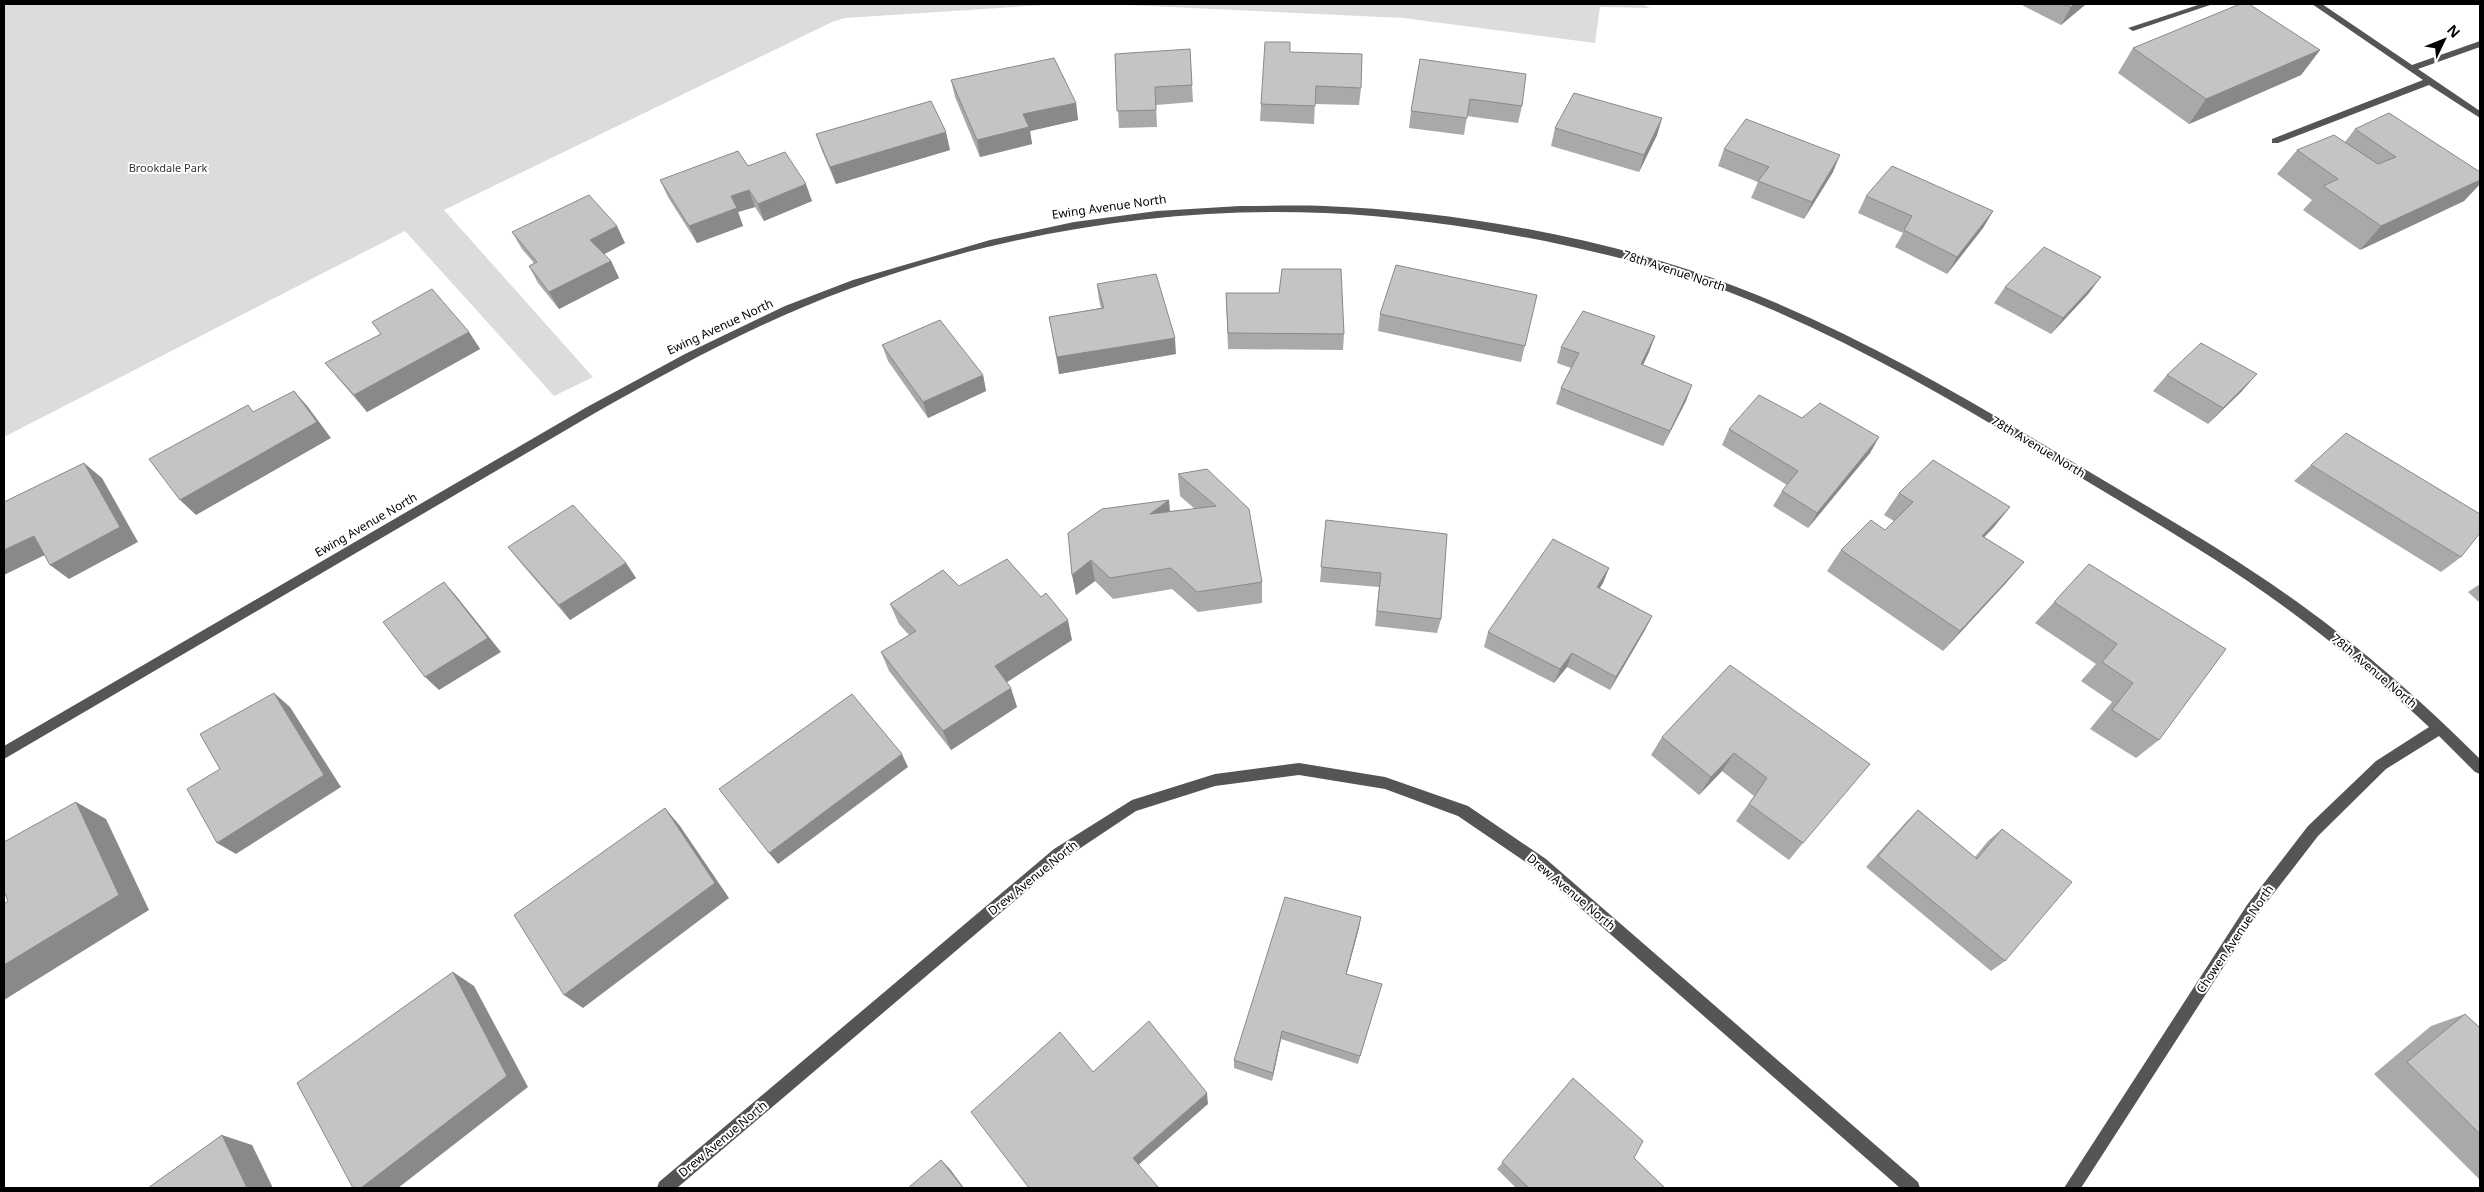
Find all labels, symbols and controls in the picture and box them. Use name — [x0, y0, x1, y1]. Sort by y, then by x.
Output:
north arrow — [2419, 15, 2469, 65]
text: N — [2443, 20, 2465, 41]
park label: Brookdale Park — [129, 160, 207, 175]
street label: Ewing Avenue North — [1051, 190, 1167, 223]
street label: 78th Avenue North — [1621, 246, 1728, 295]
street label: Ewing Avenue North — [664, 294, 776, 359]
street label: 78th Avenue North — [1988, 412, 2088, 481]
street label: Ewing Avenue North — [312, 488, 420, 561]
street label: 78th Avenue North — [2328, 630, 2421, 711]
street label: Drew Avenue North — [984, 836, 1081, 919]
street label: Drew Avenue North — [1523, 849, 1619, 934]
street label: Chowen Avenue North — [2192, 881, 2277, 996]
street label: Drew Avenue North — [675, 1096, 771, 1181]

